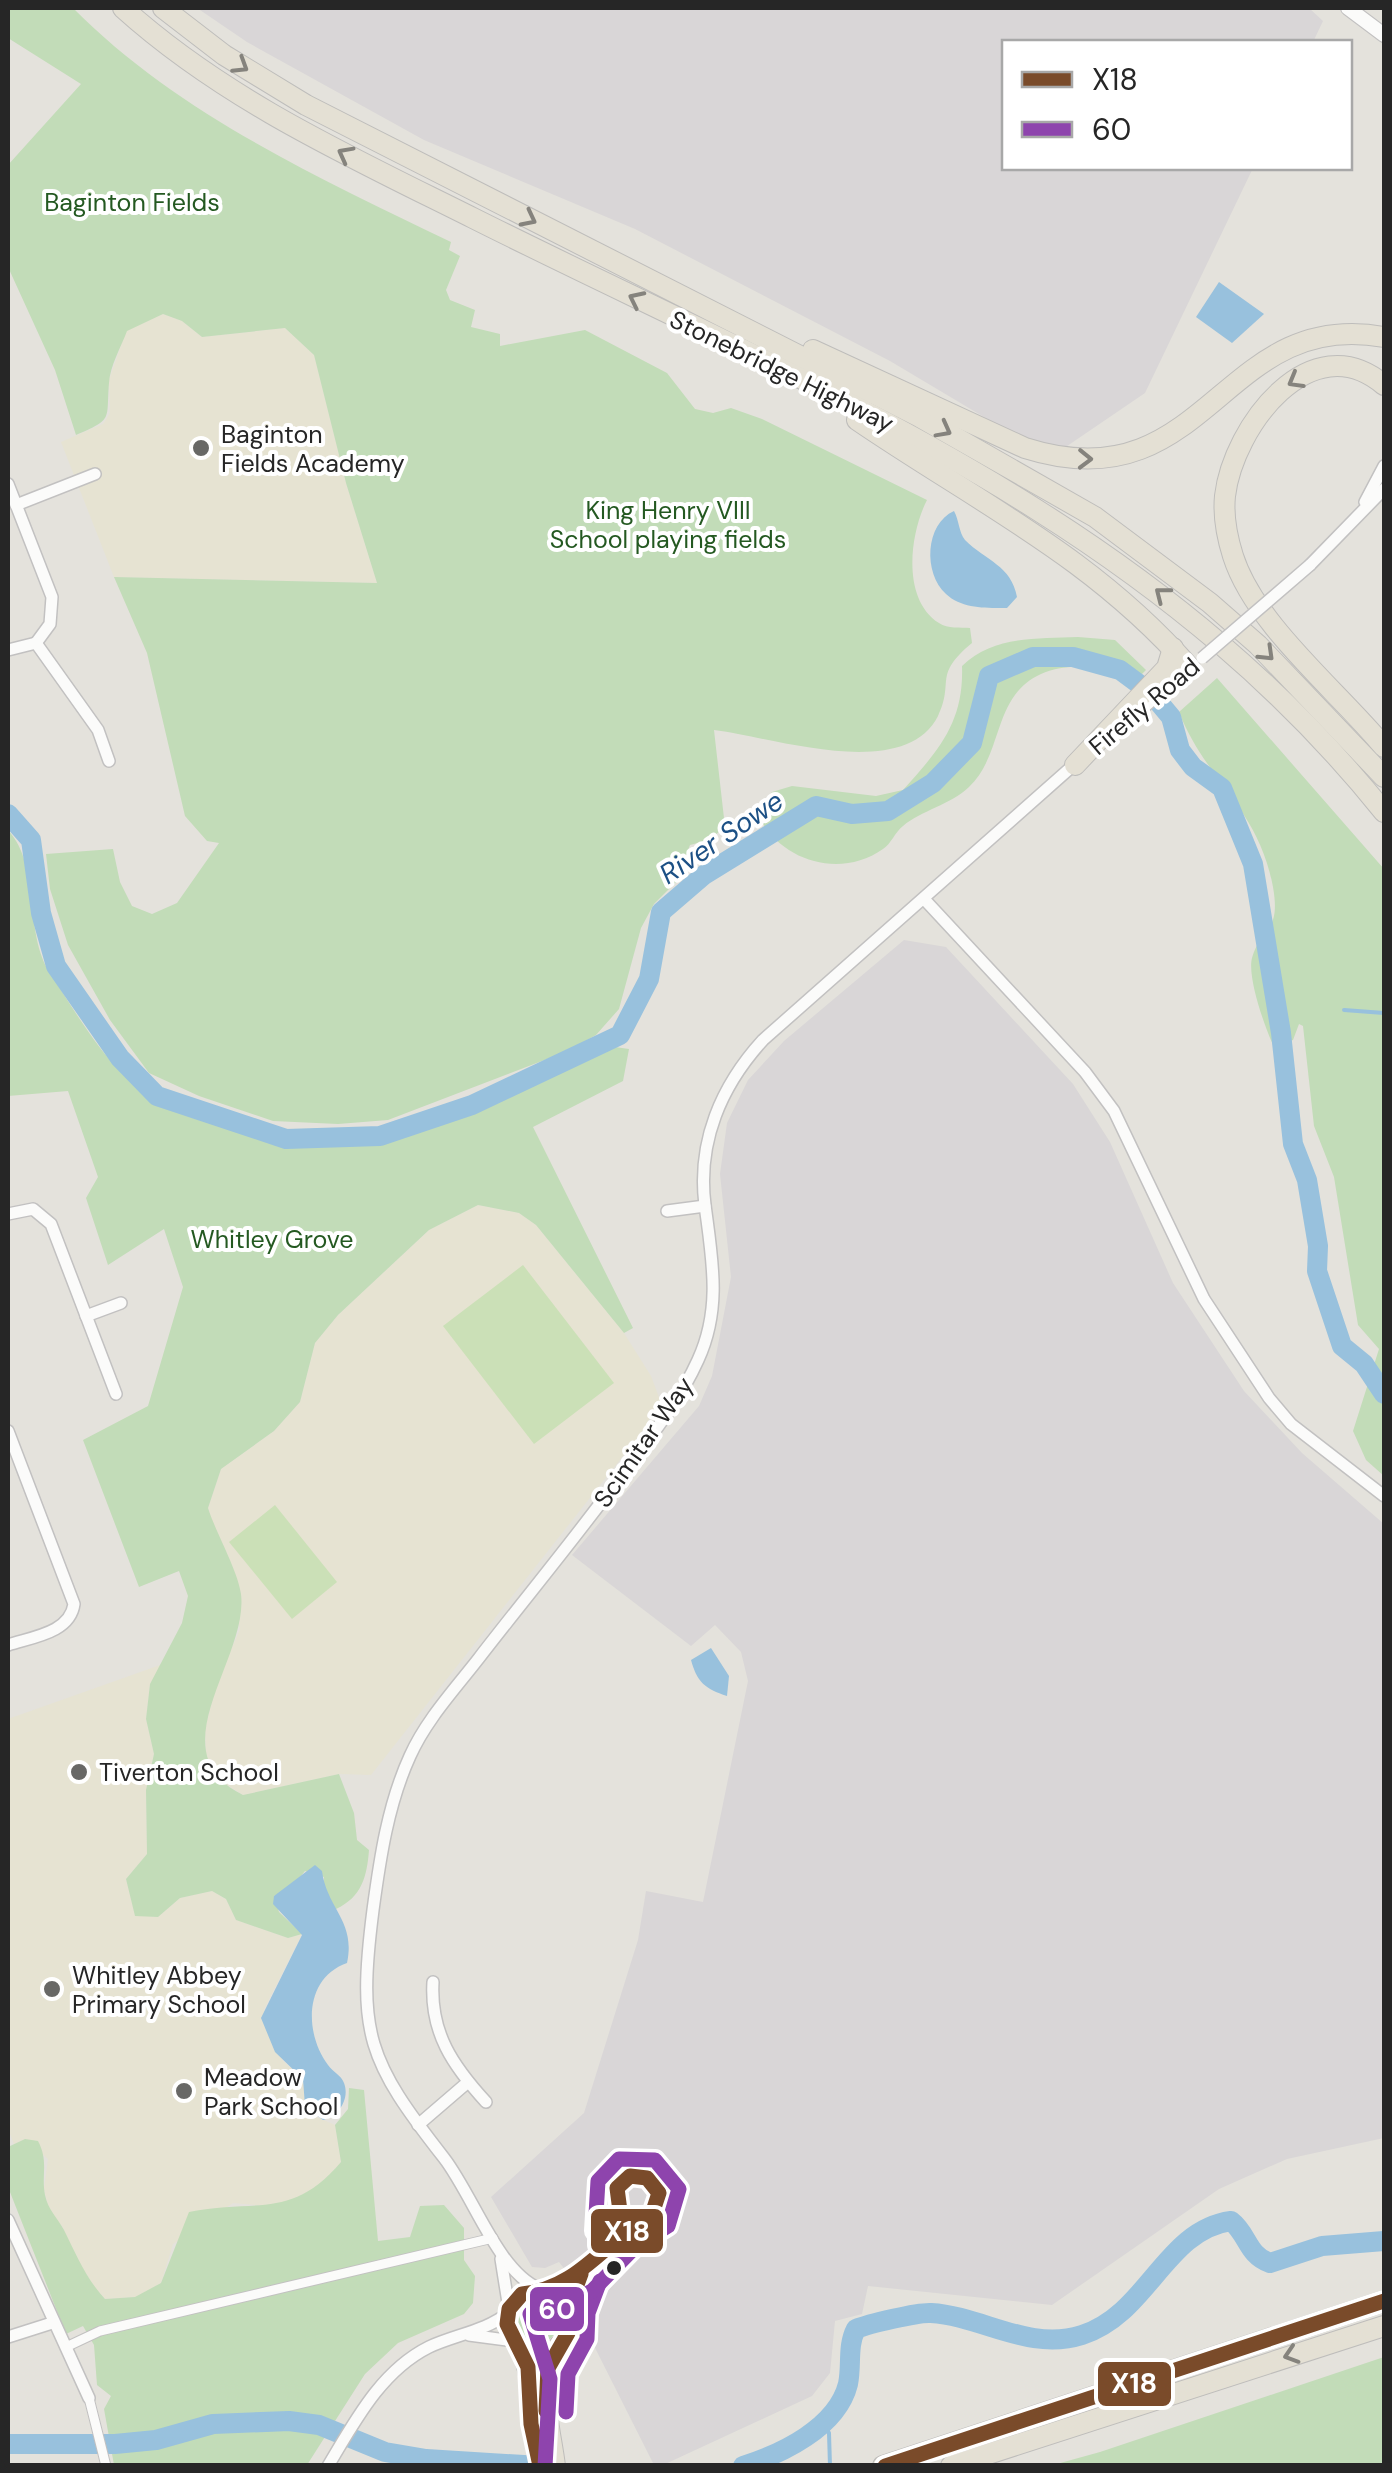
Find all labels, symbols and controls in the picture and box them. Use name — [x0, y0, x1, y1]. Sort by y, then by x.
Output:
legend — [1002, 40, 1352, 170]
one-way arrow — [230, 53, 248, 72]
text: X18 — [1092, 60, 1138, 99]
text: 60 — [1092, 110, 1131, 149]
one-way arrow — [338, 146, 356, 166]
park label: Baginton Fields — [44, 186, 220, 219]
one-way arrow — [519, 206, 537, 226]
one-way arrow — [628, 291, 646, 311]
street label: Stonebridge Highway — [664, 303, 899, 440]
one-way arrow — [1288, 369, 1306, 388]
one-way arrow — [933, 417, 951, 437]
place label: Baginton Fields Academy — [221, 418, 405, 480]
marker: Baginton Fields Academy — [190, 437, 212, 459]
one-way arrow — [1078, 449, 1094, 470]
park label: King Henry VIII School playing fields — [550, 494, 786, 556]
one-way arrow — [1156, 588, 1174, 606]
one-way arrow — [1255, 642, 1274, 660]
street label: Firefly Road — [1082, 650, 1207, 762]
water label: River Sowe — [652, 782, 790, 892]
park label: Whitley Grove — [191, 1223, 353, 1256]
street label: Scimitar Way — [586, 1370, 701, 1514]
place label: Tiverton School — [99, 1756, 279, 1789]
marker: Tiverton School — [68, 1761, 90, 1783]
place label: Whitley Abbey Primary School — [72, 1959, 246, 2021]
marker: Whitley Abbey Primary School — [41, 1978, 63, 2000]
place label: Meadow Park School — [204, 2061, 338, 2123]
marker: Meadow Park School — [173, 2080, 195, 2102]
line badge: X18 — [589, 2207, 665, 2255]
text: X18 — [604, 2213, 650, 2250]
unlabelled marker — [604, 2258, 624, 2278]
line badge: 60 — [528, 2285, 586, 2333]
text: 60 — [538, 2291, 576, 2328]
one-way arrow — [1284, 2343, 1301, 2363]
line badge: X18 — [1096, 2360, 1173, 2408]
text: X18 — [1111, 2365, 1157, 2402]

